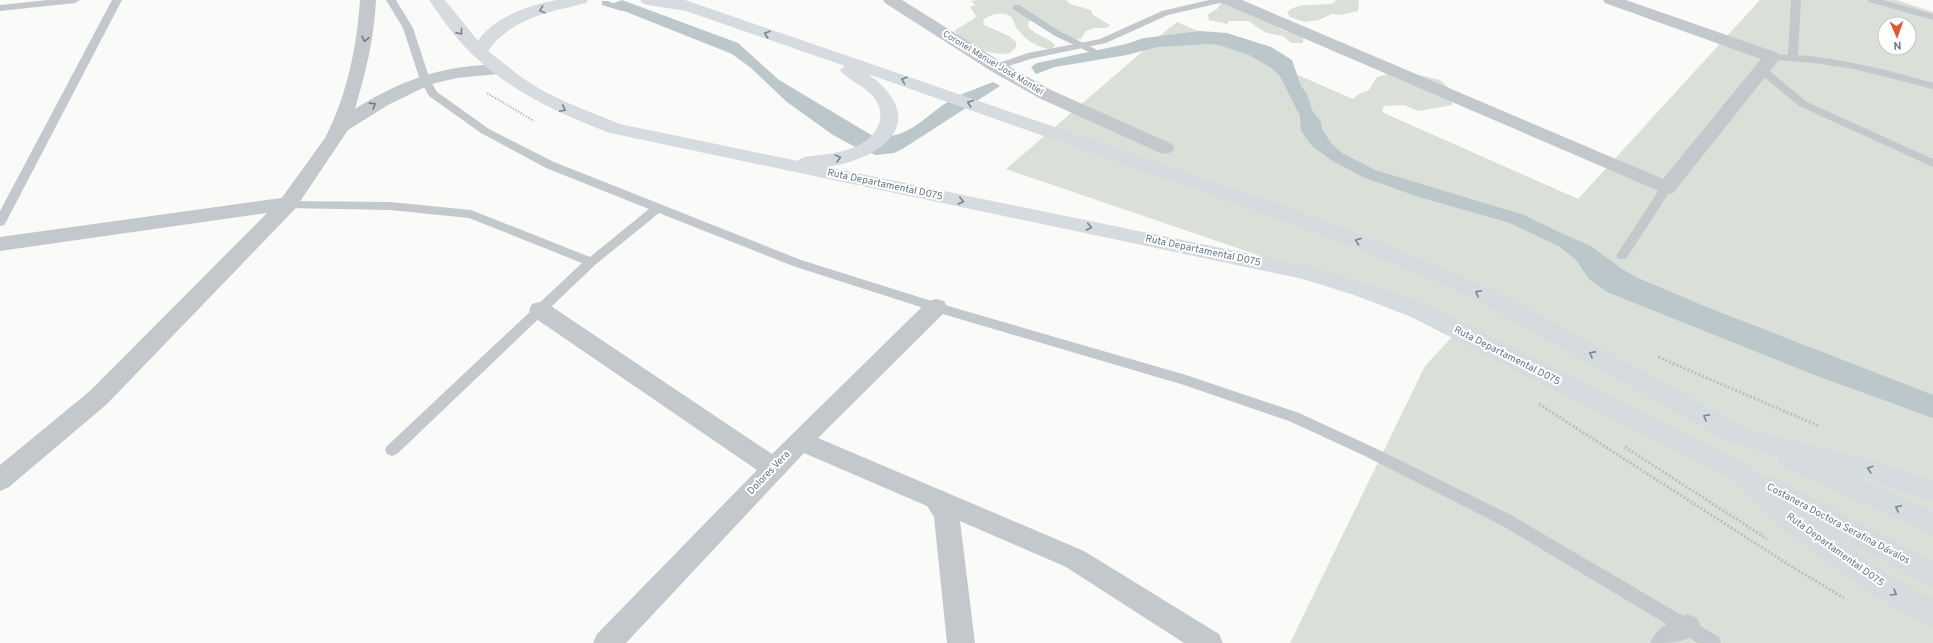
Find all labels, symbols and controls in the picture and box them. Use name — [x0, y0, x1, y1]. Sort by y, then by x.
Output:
one-way arrow — [538, 5, 545, 14]
north arrow — [1877, 16, 1917, 56]
one-way arrow — [455, 27, 462, 34]
street label: Coronel Manuel José Montiel — [941, 29, 1045, 97]
one-way arrow — [764, 30, 771, 39]
one-way arrow — [361, 36, 369, 42]
text: N — [1893, 38, 1902, 52]
one-way arrow — [900, 76, 907, 85]
one-way arrow — [966, 99, 973, 108]
one-way arrow — [369, 103, 376, 110]
one-way arrow — [558, 104, 566, 112]
one-way arrow — [834, 154, 841, 163]
street label: Ruta Departamental D075 — [826, 166, 944, 204]
one-way arrow — [958, 197, 965, 205]
one-way arrow — [1086, 223, 1092, 231]
street label: Ruta Departamental D075 — [1144, 232, 1262, 270]
one-way arrow — [1355, 238, 1362, 246]
one-way arrow — [1474, 290, 1482, 298]
street label: Ruta Departamental D075 — [1452, 323, 1562, 389]
one-way arrow — [1589, 351, 1596, 359]
one-way arrow — [1703, 415, 1710, 422]
street label: Dolores Vera — [745, 448, 793, 498]
one-way arrow — [1866, 465, 1873, 474]
street label: Costanera Doctora Serafina Dávalos — [1764, 481, 1912, 568]
one-way arrow — [1894, 505, 1902, 513]
street label: Ruta Departamental D075 — [1784, 510, 1886, 590]
one-way arrow — [1890, 588, 1897, 595]

